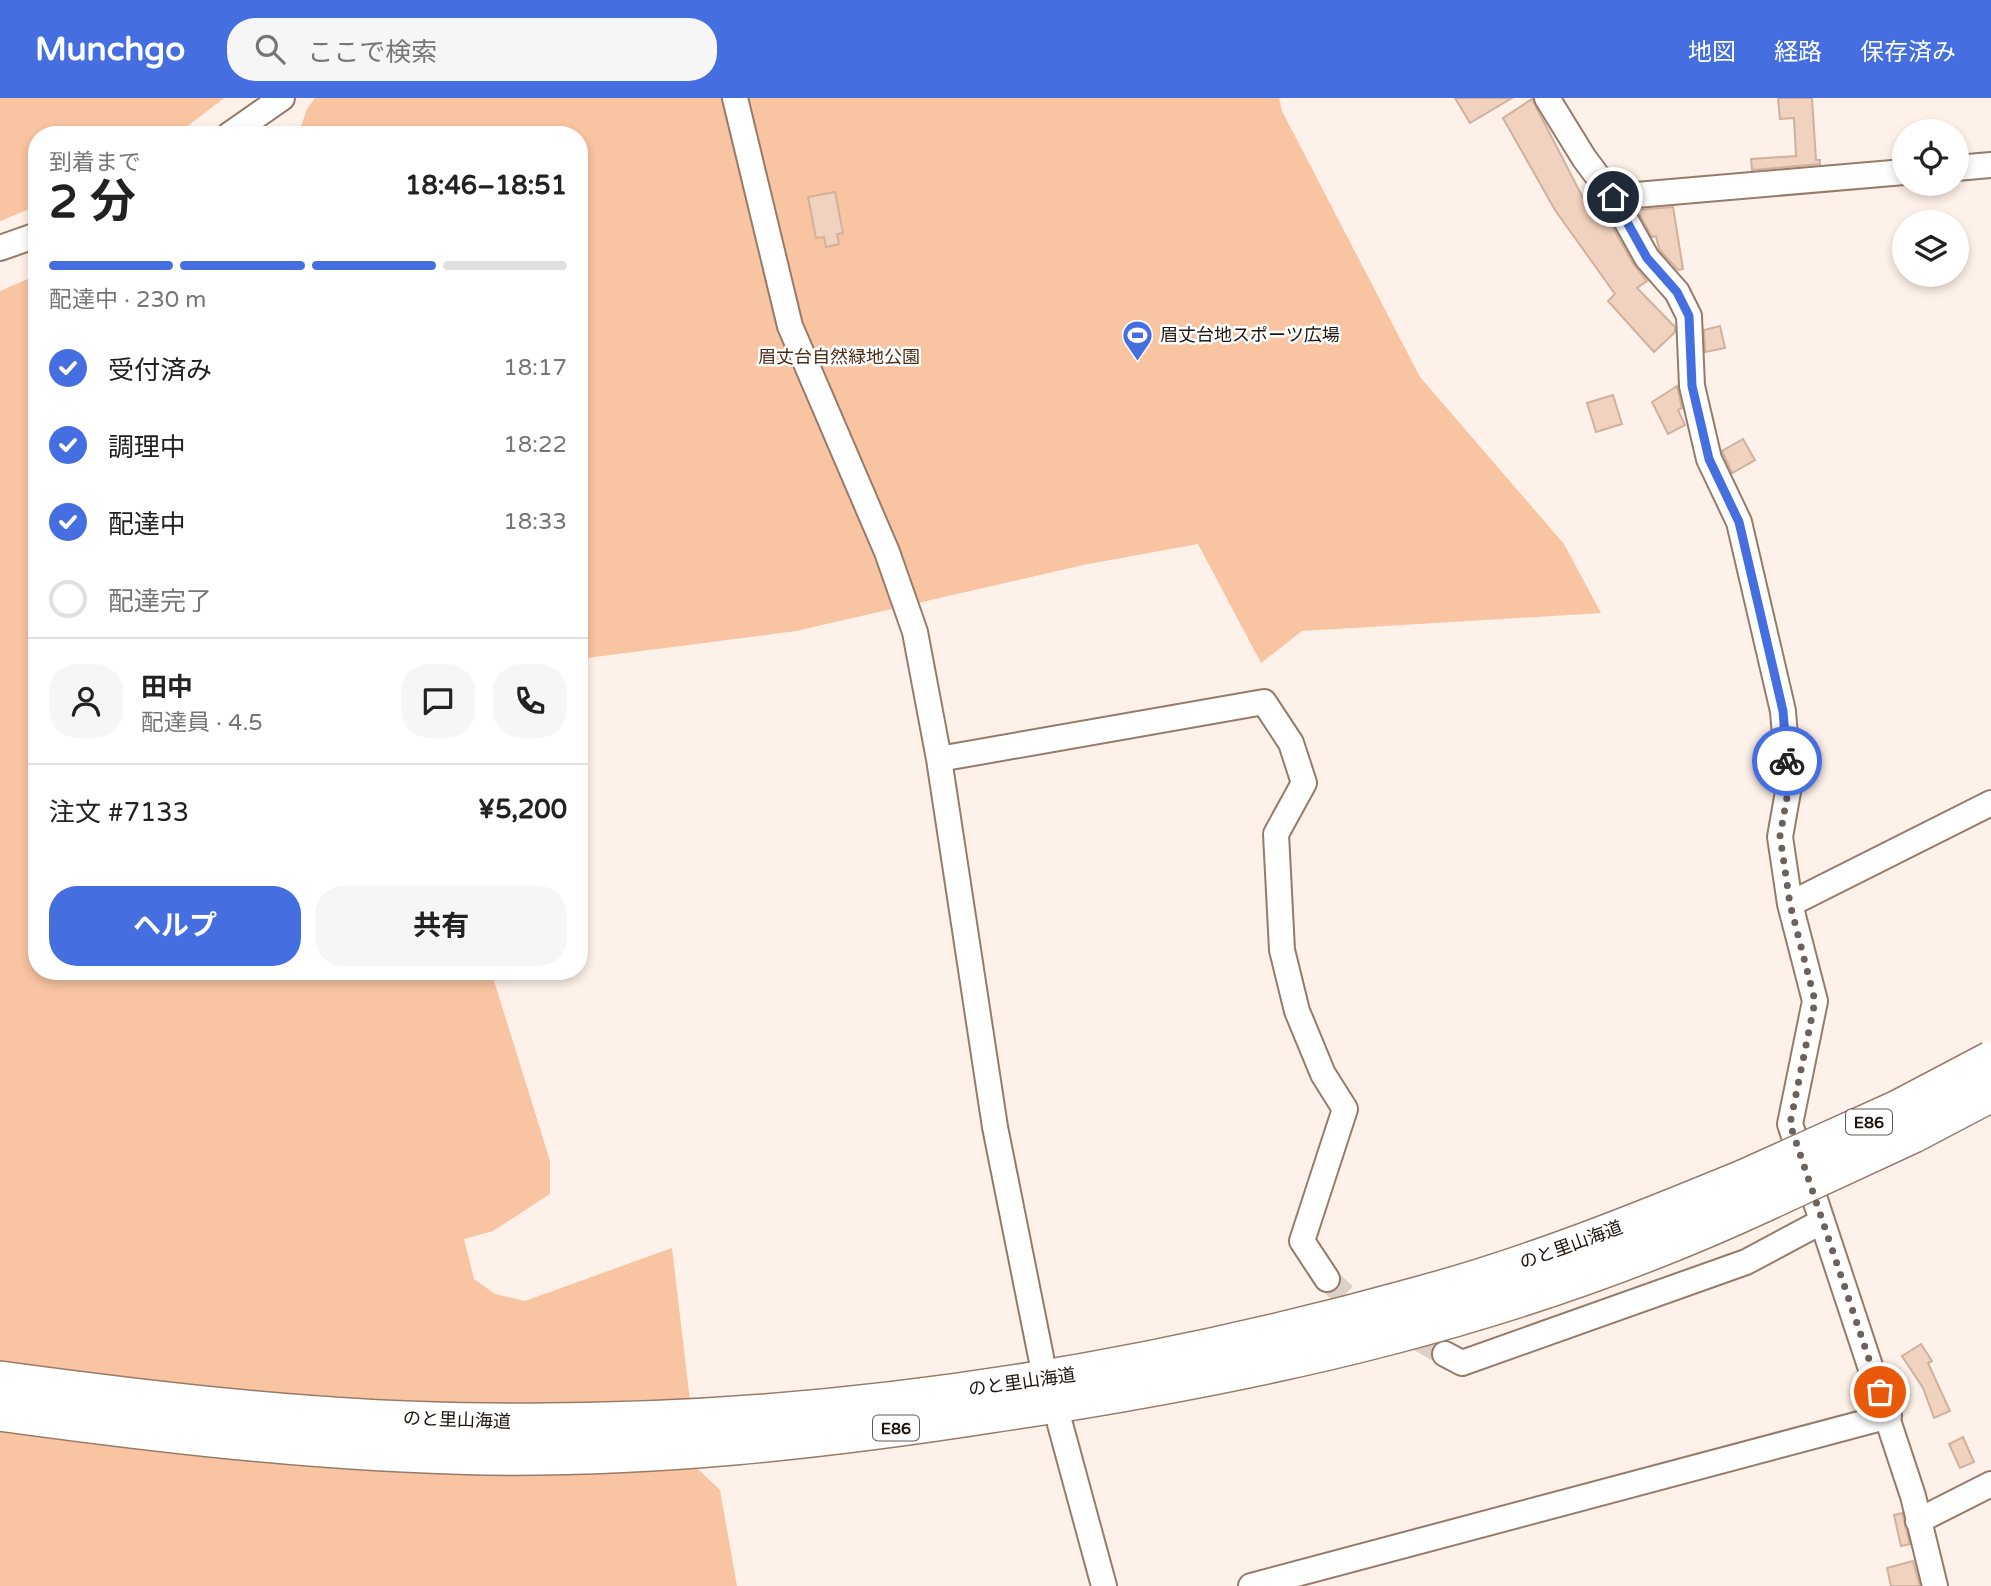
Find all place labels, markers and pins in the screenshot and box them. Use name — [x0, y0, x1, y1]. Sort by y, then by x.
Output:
pin — [1583, 167, 1643, 227]
sports icon: 眉丈台地スポーツ広場 — [1120, 318, 1154, 362]
place label: 眉丈台地スポーツ広場 — [1160, 324, 1340, 346]
pin — [1850, 1362, 1910, 1422]

